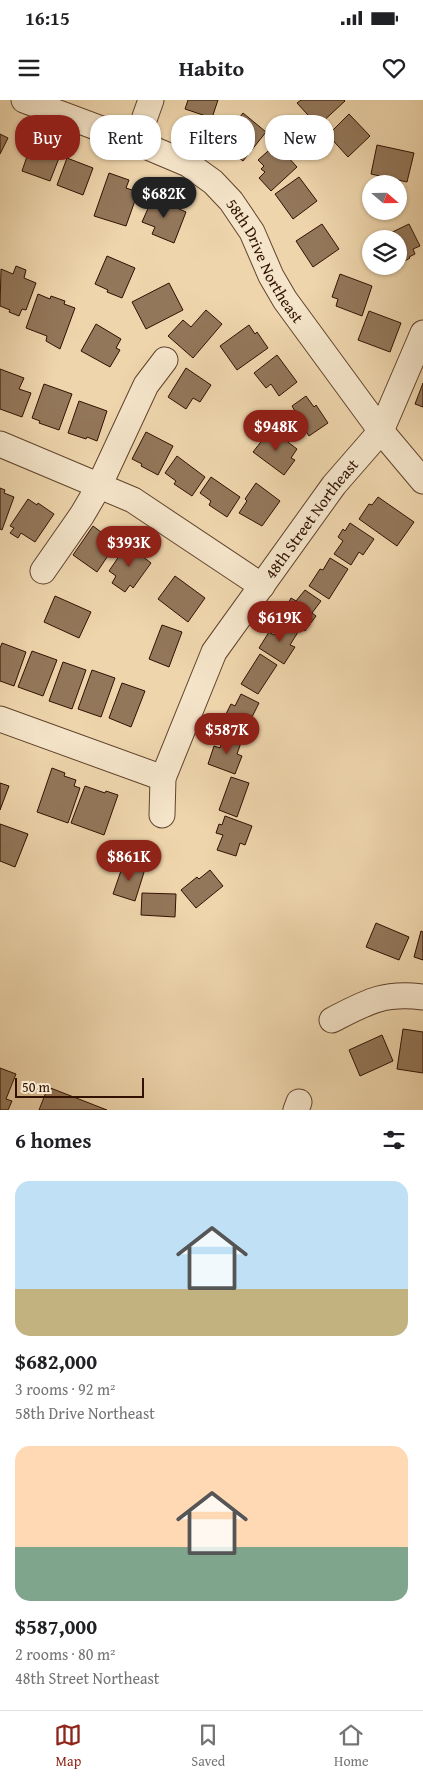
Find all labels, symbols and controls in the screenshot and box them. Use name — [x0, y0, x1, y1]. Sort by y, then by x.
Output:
text: 16:15 — [25, 4, 70, 32]
text: Habito — [179, 52, 244, 84]
icon: menu — [15, 54, 43, 82]
icon: heart — [380, 54, 408, 82]
chip: Buy — [15, 115, 80, 160]
chip: Rent — [90, 115, 161, 160]
chip: Filters — [171, 115, 255, 160]
chip: New — [265, 115, 334, 160]
north arrow — [362, 175, 408, 220]
map controls — [362, 175, 407, 275]
pin: $682K — [129, 176, 199, 219]
text: $682K — [142, 181, 186, 205]
street label: 58th Drive Northeast — [220, 193, 310, 328]
button: layers — [362, 230, 407, 275]
pin: $948K — [241, 410, 311, 452]
text: $948K — [254, 414, 298, 438]
street label: 48th Street Northeast — [258, 453, 364, 584]
pin: $393K — [94, 526, 164, 568]
text: $393K — [107, 530, 151, 554]
pin: $619K — [245, 600, 315, 643]
text: $619K — [258, 605, 302, 629]
pin: $587K — [192, 712, 262, 755]
text: $587K — [205, 717, 249, 741]
pin: $861K — [94, 840, 164, 882]
text: $861K — [107, 844, 151, 868]
scale bar — [15, 1075, 144, 1098]
text: 50 m — [22, 1077, 50, 1097]
text: 6 homes — [15, 1125, 91, 1156]
icon: filters — [380, 1126, 408, 1154]
icon: home — [167, 1213, 257, 1303]
text: $682,000 — [15, 1346, 97, 1377]
text: 3 rooms · 92 m² — [15, 1377, 115, 1401]
text: 58th Drive Northeast — [15, 1401, 155, 1425]
icon: home — [167, 1478, 257, 1568]
text: $587,000 — [15, 1611, 97, 1642]
text: 2 rooms · 80 m² — [15, 1642, 115, 1666]
text: 48th Street Northeast — [15, 1666, 159, 1690]
tab: Map — [54, 1721, 82, 1771]
tab: Saved — [191, 1721, 225, 1771]
tab: Home — [334, 1721, 369, 1771]

